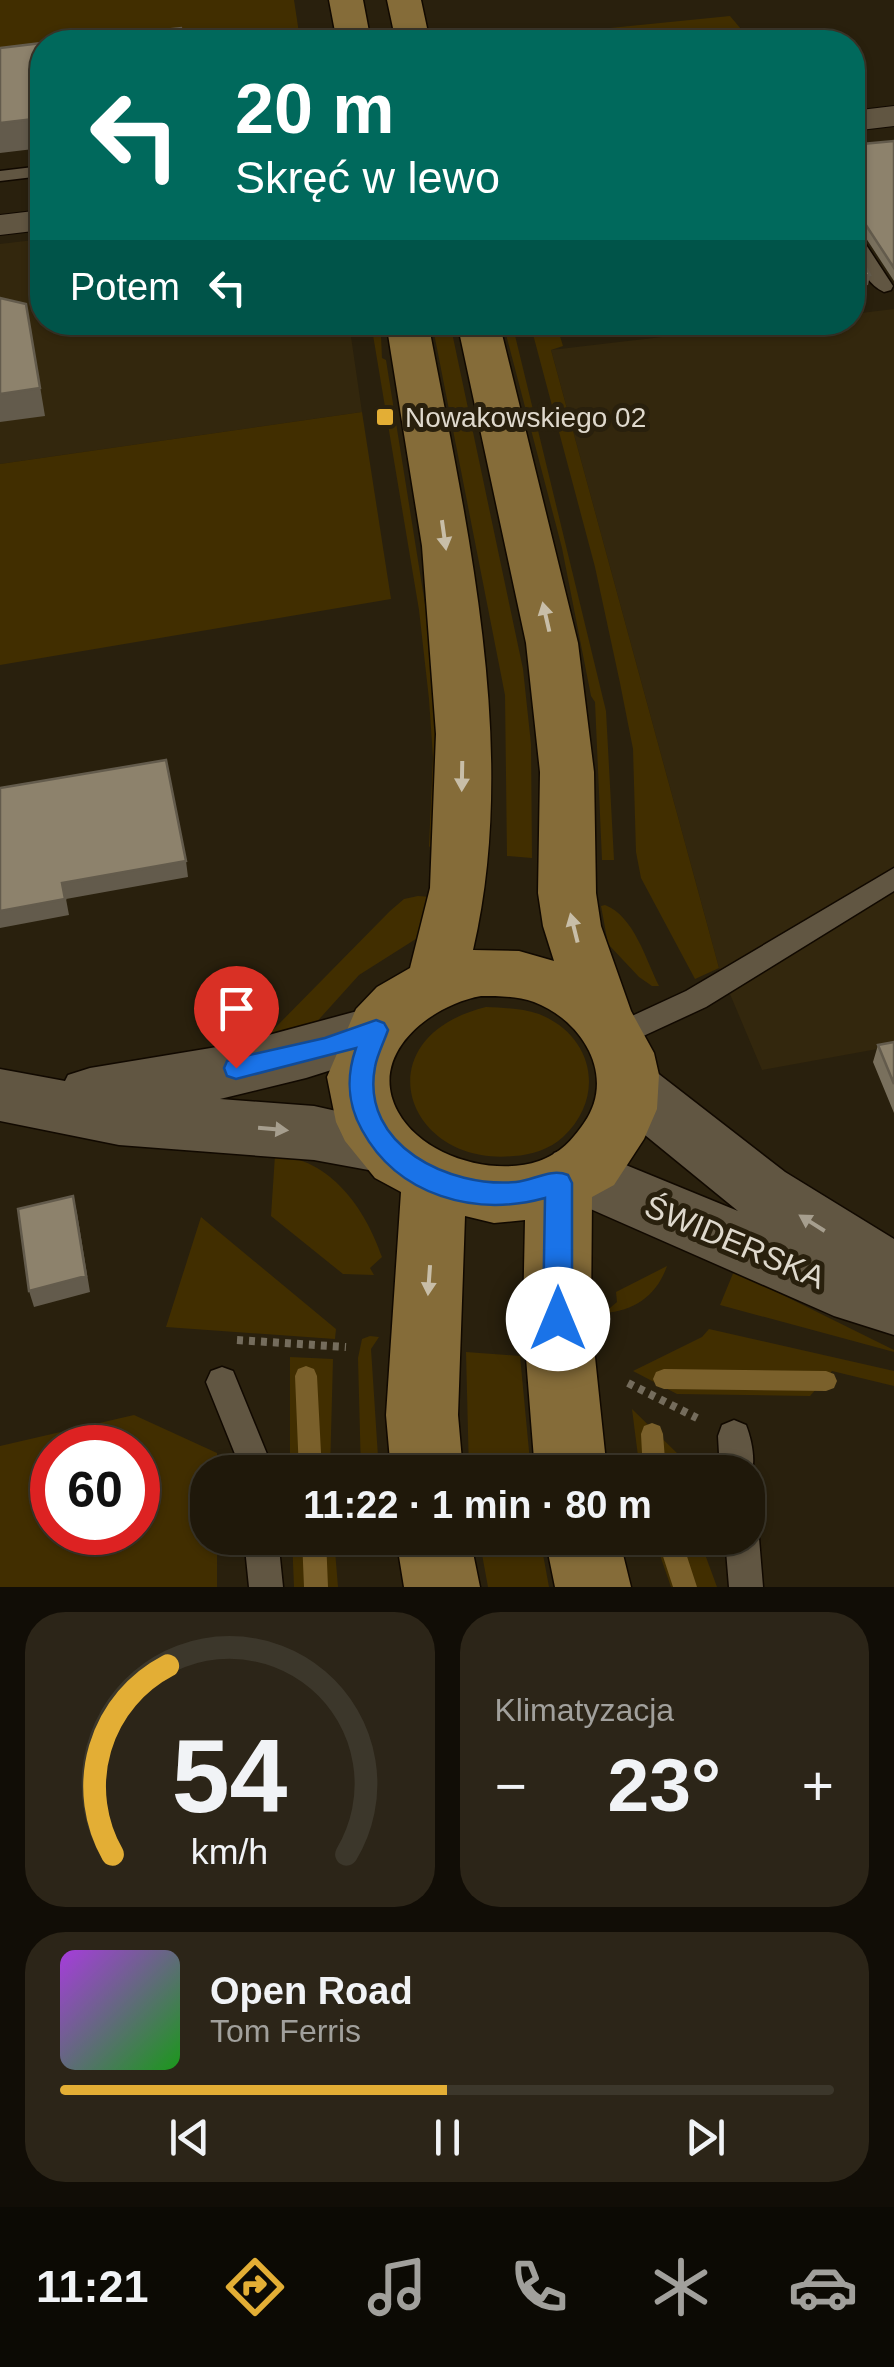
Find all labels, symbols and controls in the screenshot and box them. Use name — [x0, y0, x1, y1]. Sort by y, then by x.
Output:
icon: left — [70, 70, 200, 200]
text: 20 m — [235, 70, 395, 148]
text: Skręć w lewo — [235, 152, 500, 203]
icon: left — [200, 260, 255, 315]
text: Potem — [70, 266, 180, 308]
place label: Nowakowskiego 02 — [405, 402, 646, 433]
marker: Nowakowskiego 02 — [374, 406, 396, 428]
one-way arrow — [437, 519, 453, 551]
one-way arrow — [538, 602, 553, 633]
one-way arrow — [454, 761, 470, 793]
one-way arrow — [566, 912, 581, 943]
pin — [194, 966, 279, 1069]
icon: arrive — [209, 981, 264, 1036]
one-way arrow — [258, 1122, 289, 1138]
street label: ŚWIDERSKA — [640, 1188, 831, 1296]
one-way arrow — [798, 1215, 825, 1233]
one-way arrow — [421, 1264, 437, 1296]
position arrow — [506, 1267, 610, 1371]
speed limit sign: 60 — [30, 1425, 160, 1555]
text: 11:22 · 1 min · 80 m — [303, 1484, 652, 1526]
text: Klimatyzacja — [495, 1692, 674, 1728]
text: 54 — [172, 1718, 288, 1834]
text: 23° — [608, 1743, 721, 1827]
text: − — [495, 1755, 527, 1817]
text: + — [802, 1755, 834, 1817]
text: km/h — [191, 1832, 268, 1872]
text: Open Road — [210, 1970, 413, 2012]
text: Tom Ferris — [210, 2013, 361, 2049]
icon: previous — [162, 2110, 217, 2165]
icon: pause — [420, 2110, 475, 2165]
icon: next — [678, 2110, 733, 2165]
icon: directions — [220, 2252, 290, 2322]
icon: music — [362, 2252, 432, 2322]
icon: phone — [504, 2252, 574, 2322]
icon: climate — [646, 2252, 716, 2322]
icon: car — [788, 2252, 858, 2322]
text: 11:21 — [36, 2261, 149, 2312]

